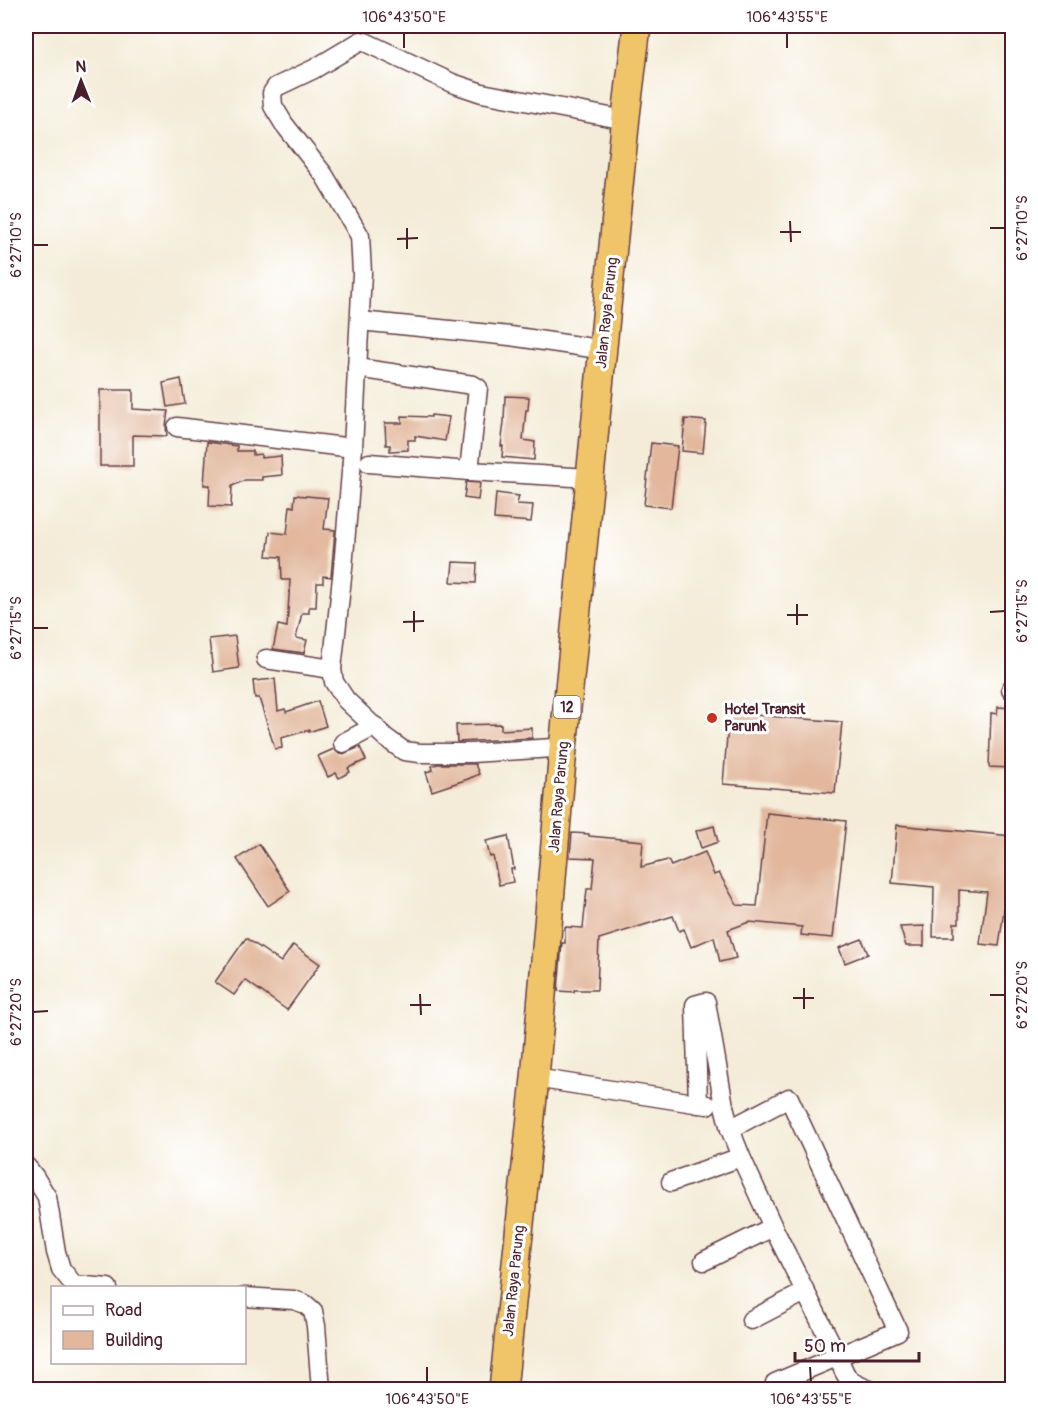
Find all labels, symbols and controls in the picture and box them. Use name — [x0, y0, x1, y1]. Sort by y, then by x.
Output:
text: 106°43'50"E — [362, 8, 446, 27]
text: 106°43'55"E — [746, 8, 828, 27]
north arrow — [51, 51, 111, 111]
text: N — [75, 57, 87, 77]
text: 6°27'10"S — [1013, 195, 1032, 261]
text: 6°27'10"S — [7, 212, 26, 278]
street label: Jalan Raya Parung — [592, 256, 622, 370]
text: 6°27'15"S — [1013, 579, 1032, 643]
text: 6°27'15"S — [7, 596, 26, 660]
road number: 12 — [554, 696, 580, 718]
place label: Hotel Transit Parunk — [724, 700, 806, 736]
marker: Hotel Transit Parunk — [705, 711, 719, 725]
street label: Jalan Raya Parung — [545, 740, 573, 854]
text: 6°27'20"S — [1013, 961, 1032, 1029]
text: 6°27'20"S — [7, 978, 26, 1046]
street label: Jalan Raya Parung — [499, 1224, 529, 1338]
legend — [51, 1286, 246, 1364]
text: Road — [105, 1299, 142, 1322]
scale bar — [795, 1325, 920, 1363]
text: Building — [105, 1329, 163, 1352]
text: 50 m — [804, 1335, 846, 1358]
text: 106°43'50"E — [385, 1390, 469, 1409]
text: 106°43'55"E — [770, 1390, 852, 1409]

